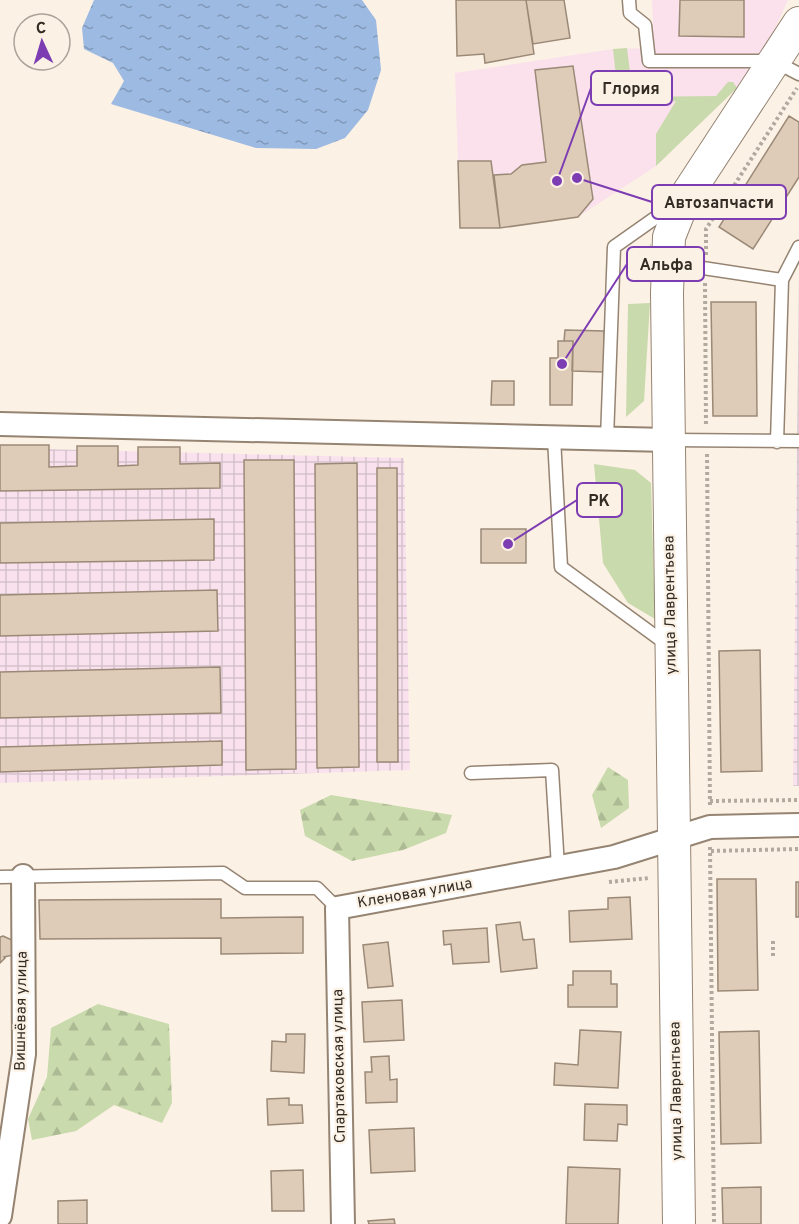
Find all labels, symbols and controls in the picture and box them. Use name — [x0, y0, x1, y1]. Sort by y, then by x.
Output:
north arrow — [12, 12, 72, 72]
text: С — [35, 19, 47, 39]
callout: Глория — [591, 71, 672, 105]
text: Глория — [602, 80, 660, 100]
callout: Автозапчасти — [652, 185, 786, 219]
text: Автозапчасти — [664, 194, 774, 214]
callout: Альфа — [627, 247, 704, 281]
text: Альфа — [639, 256, 693, 276]
callout: РК — [577, 483, 622, 517]
text: РК — [588, 492, 610, 512]
street label: улица Лаврентьева — [660, 535, 682, 675]
street label: Кленовая улица — [356, 875, 474, 913]
street label: Вишнёвая улица — [11, 951, 33, 1071]
street label: Спартаковская улица — [329, 989, 351, 1143]
street label: улица Лаврентьева — [666, 1021, 688, 1161]

